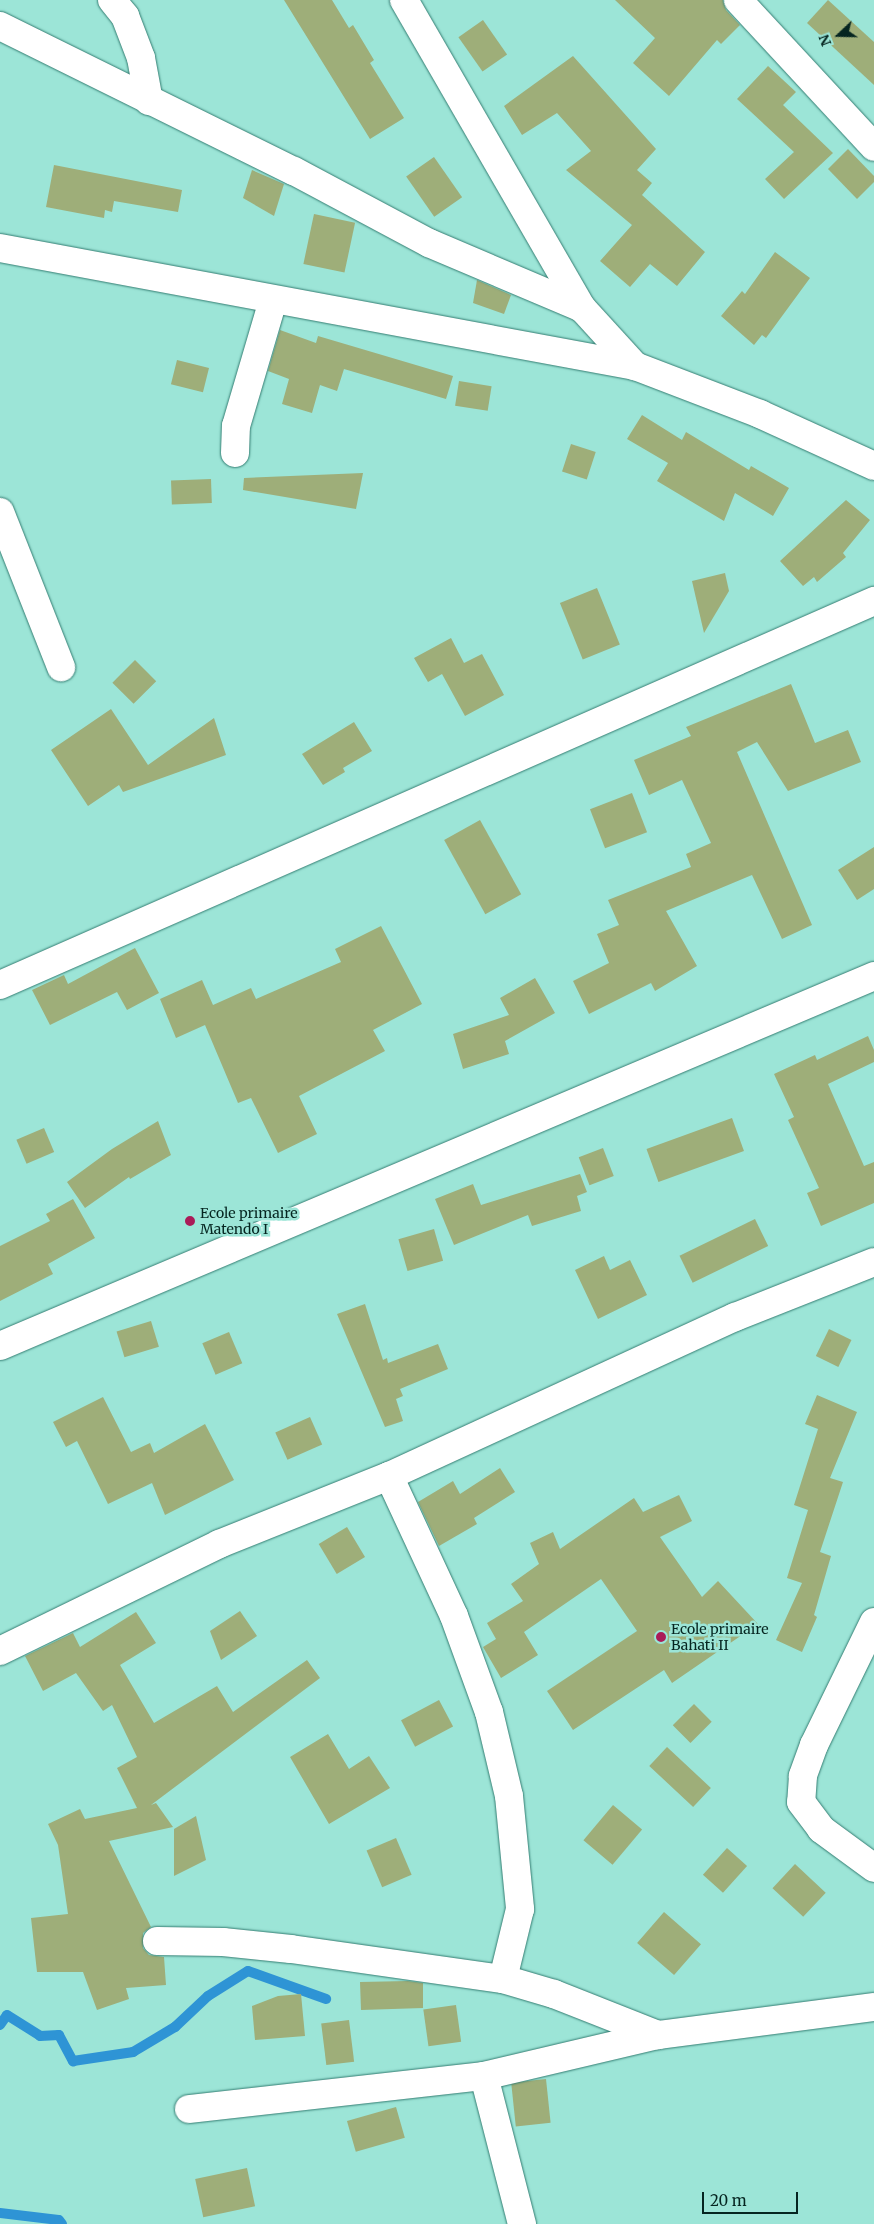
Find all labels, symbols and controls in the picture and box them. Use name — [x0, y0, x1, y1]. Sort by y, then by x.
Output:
north arrow — [814, 10, 864, 60]
text: N — [815, 32, 835, 49]
place label: Ecole primaire Matendo I — [200, 1205, 298, 1238]
marker: Ecole primaire Matendo I — [184, 1215, 196, 1227]
place label: Ecole primaire Bahati II — [671, 1621, 769, 1654]
marker: Ecole primaire Bahati II — [655, 1631, 667, 1643]
scale bar — [704, 2182, 800, 2214]
text: 20 m — [710, 2191, 747, 2210]

